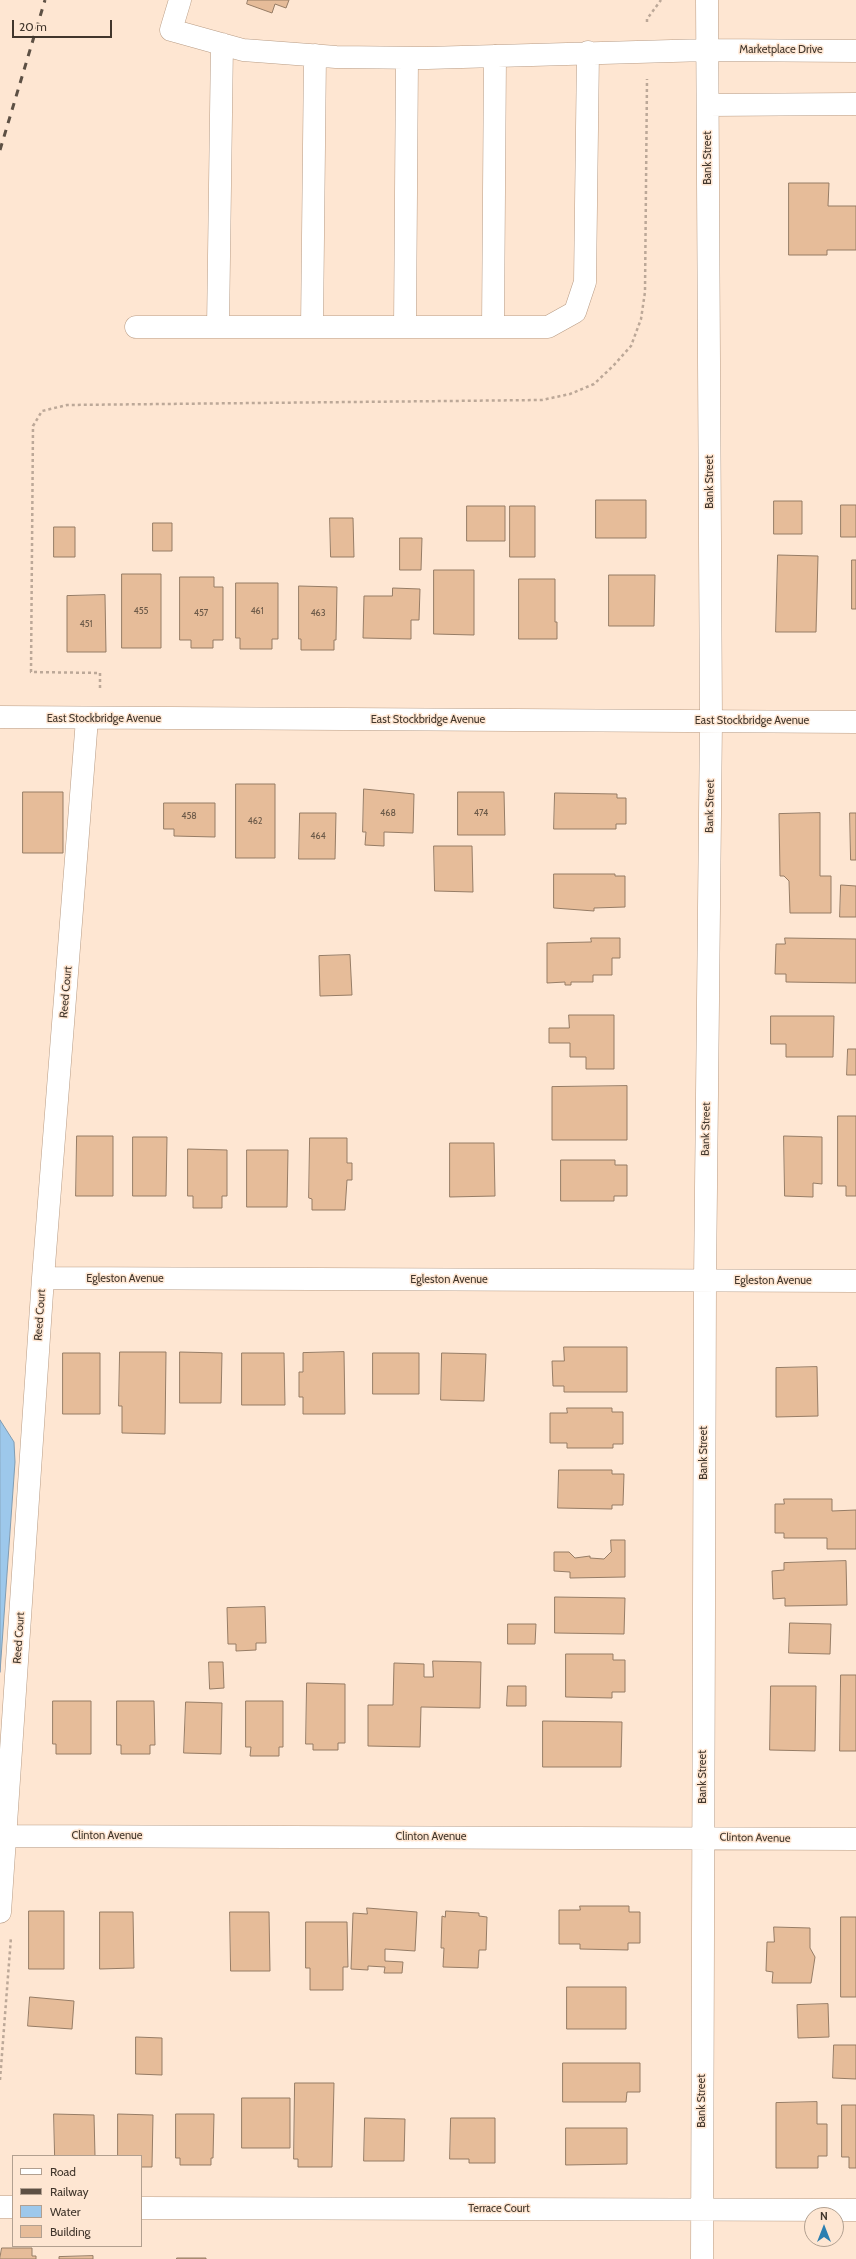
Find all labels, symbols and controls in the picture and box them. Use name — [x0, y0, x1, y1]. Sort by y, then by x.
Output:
scale bar — [14, 12, 114, 38]
text: 20 m — [19, 19, 47, 34]
street label: Marketplace Drive — [739, 43, 823, 57]
street label: Bank Street — [701, 131, 715, 185]
street label: Bank Street — [703, 455, 717, 509]
house number: 455 — [134, 606, 148, 616]
house number: 461 — [250, 606, 264, 616]
house number: 457 — [194, 608, 208, 618]
house number: 463 — [310, 608, 326, 618]
house number: 451 — [79, 619, 93, 629]
street label: East Stockbridge Avenue — [47, 712, 161, 726]
street label: East Stockbridge Avenue — [371, 713, 485, 727]
street label: East Stockbridge Avenue — [695, 714, 809, 728]
street label: Bank Street — [703, 779, 717, 833]
house number: 468 — [380, 808, 396, 818]
house number: 474 — [474, 808, 488, 818]
house number: 458 — [181, 811, 197, 821]
house number: 462 — [247, 816, 263, 826]
house number: 464 — [310, 831, 326, 841]
street label: Reed Court — [57, 966, 75, 1018]
street label: Bank Street — [699, 1102, 713, 1156]
street label: Egleston Avenue — [86, 1272, 164, 1286]
street label: Egleston Avenue — [410, 1273, 488, 1287]
street label: Egleston Avenue — [734, 1274, 812, 1288]
street label: Reed Court — [32, 1289, 48, 1341]
street label: Bank Street — [697, 1426, 711, 1480]
street label: Reed Court — [11, 1612, 27, 1664]
street label: Bank Street — [696, 1750, 710, 1804]
street label: Clinton Avenue — [72, 1829, 142, 1843]
street label: Clinton Avenue — [396, 1830, 466, 1844]
street label: Clinton Avenue — [719, 1831, 791, 1845]
street label: Bank Street — [695, 2074, 709, 2128]
legend — [12, 2155, 142, 2247]
text: Road — [50, 2164, 76, 2179]
text: Railway — [50, 2184, 88, 2199]
street label: Terrace Court — [468, 2202, 530, 2216]
text: Water — [50, 2204, 80, 2219]
north arrow — [804, 2207, 844, 2247]
text: N — [820, 2209, 828, 2223]
text: Building — [50, 2224, 91, 2239]

